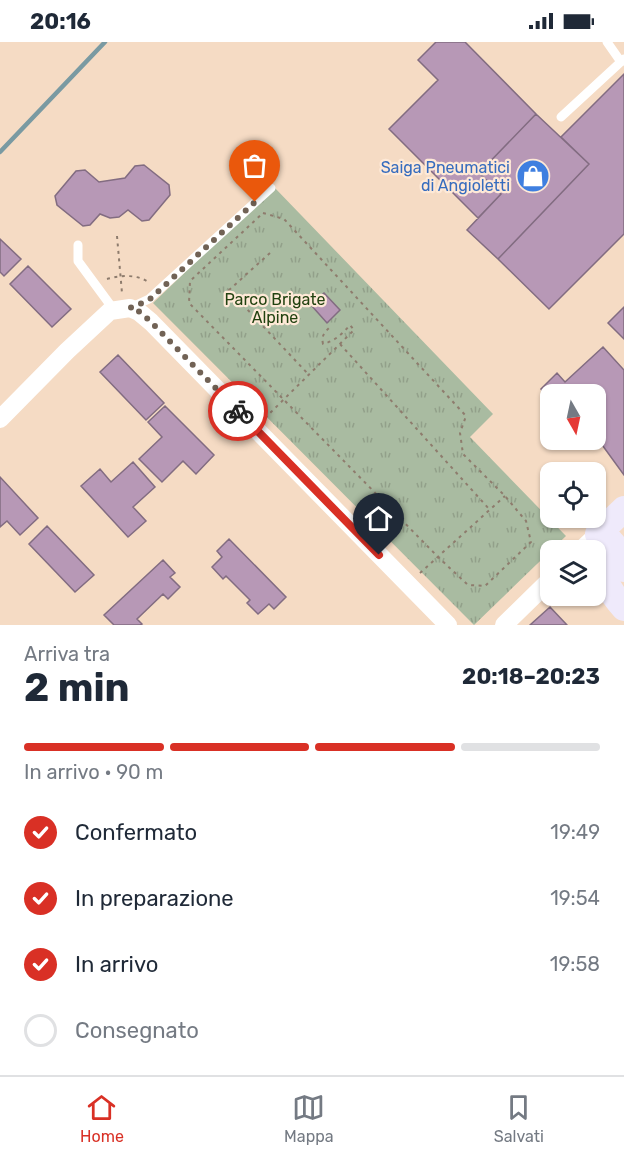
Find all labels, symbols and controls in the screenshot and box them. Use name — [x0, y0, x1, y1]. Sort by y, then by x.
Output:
text: 20:16 — [30, 8, 91, 35]
pin — [229, 140, 280, 202]
icon: bag — [238, 149, 271, 182]
place label: Saiga Pneumatici di Angioletti — [381, 158, 510, 195]
shop icon: Saiga Pneumatici di Angioletti — [515, 158, 551, 194]
park label: Parco Brigate Alpine — [225, 290, 326, 327]
courier — [208, 381, 268, 441]
north arrow — [540, 384, 606, 450]
map controls — [540, 384, 606, 606]
icon: bike — [222, 395, 255, 428]
button: locate — [540, 462, 606, 528]
pin — [353, 493, 404, 555]
icon: home — [362, 502, 395, 535]
button: layers — [540, 540, 606, 606]
text: Arriva tra — [24, 642, 110, 666]
text: 20:18–20:23 — [462, 663, 600, 690]
text: 2 min — [24, 665, 130, 711]
text: In arrivo · 90 m — [24, 760, 163, 784]
icon: check — [24, 816, 57, 849]
text: Confermato — [75, 819, 197, 846]
text: 19:49 — [550, 820, 600, 844]
icon: check — [24, 882, 57, 915]
text: In preparazione — [75, 885, 234, 912]
text: 19:54 — [550, 886, 600, 910]
icon: check — [24, 948, 57, 981]
text: In arrivo — [75, 951, 158, 978]
text: 19:58 — [550, 952, 600, 976]
text: Consegnato — [75, 1017, 199, 1044]
tab: Home — [80, 1091, 124, 1146]
tab: Mappa — [284, 1091, 334, 1146]
tab: Salvati — [494, 1091, 544, 1146]

